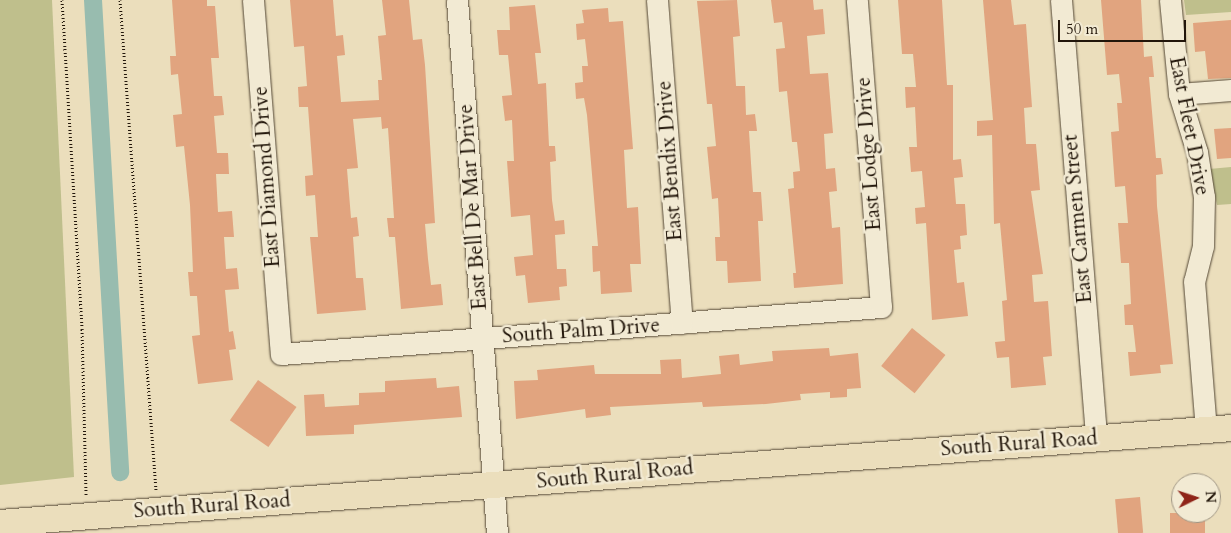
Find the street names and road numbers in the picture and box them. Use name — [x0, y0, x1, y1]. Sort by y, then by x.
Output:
street label: East Fleet Drive — [1163, 55, 1215, 197]
street label: East Lodge Drive — [851, 76, 887, 232]
street label: East Bendix Drive — [652, 80, 688, 242]
street label: East Diamond Drive — [248, 85, 286, 269]
street label: East Bell De Mar Drive — [453, 103, 493, 311]
street label: East Carmen Street — [1058, 133, 1098, 305]
street label: South Palm Drive — [501, 313, 661, 349]
street label: South Rural Road — [940, 426, 1098, 462]
street label: South Rural Road — [536, 456, 694, 494]
street label: South Rural Road — [133, 488, 291, 524]

